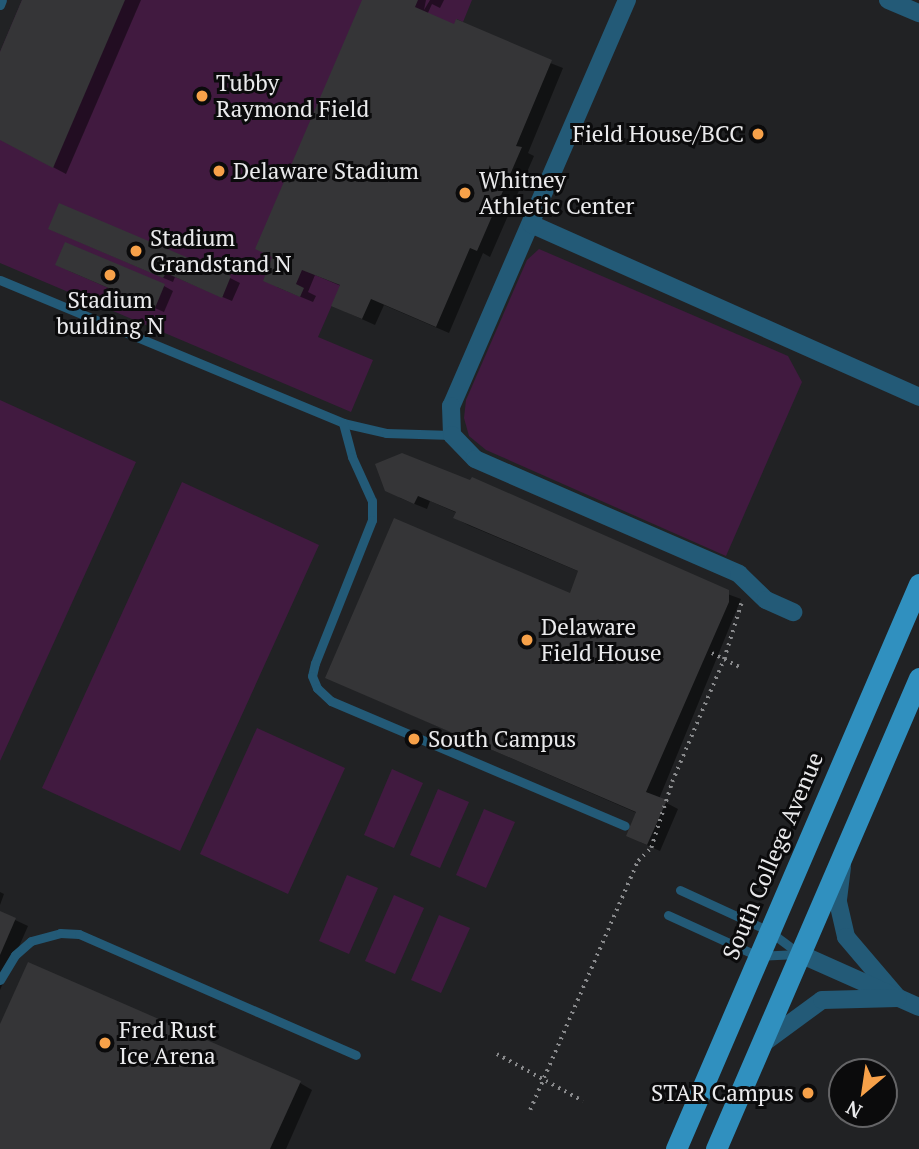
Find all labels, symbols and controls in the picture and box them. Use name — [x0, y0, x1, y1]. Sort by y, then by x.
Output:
place label: Tubby Raymond Field — [216, 69, 369, 123]
marker: Tubby Raymond Field — [194, 88, 210, 104]
place label: Field House/BCC — [572, 120, 744, 148]
marker: Field House/BCC — [750, 126, 766, 142]
place label: Delaware Stadium — [233, 157, 419, 185]
marker: Delaware Stadium — [211, 163, 227, 179]
place label: Whitney Athletic Center — [479, 166, 634, 220]
marker: Whitney Athletic Center — [457, 185, 473, 201]
place label: Stadium Grandstand N — [150, 224, 292, 278]
marker: Stadium Grandstand N — [128, 243, 144, 259]
marker: Stadium building N — [102, 267, 118, 283]
place label: Stadium building N — [56, 286, 164, 340]
place label: Delaware Field House — [541, 613, 661, 667]
marker: Delaware Field House — [519, 632, 535, 648]
place label: South Campus — [428, 725, 576, 753]
marker: South Campus — [406, 731, 422, 747]
street label: South College Avenue — [717, 748, 829, 964]
place label: Fred Rust Ice Arena — [119, 1016, 217, 1070]
marker: Fred Rust Ice Arena — [97, 1035, 113, 1051]
north arrow — [828, 1058, 898, 1128]
place label: STAR Campus — [651, 1079, 794, 1107]
marker: STAR Campus — [800, 1085, 816, 1101]
text: N — [841, 1096, 866, 1124]

